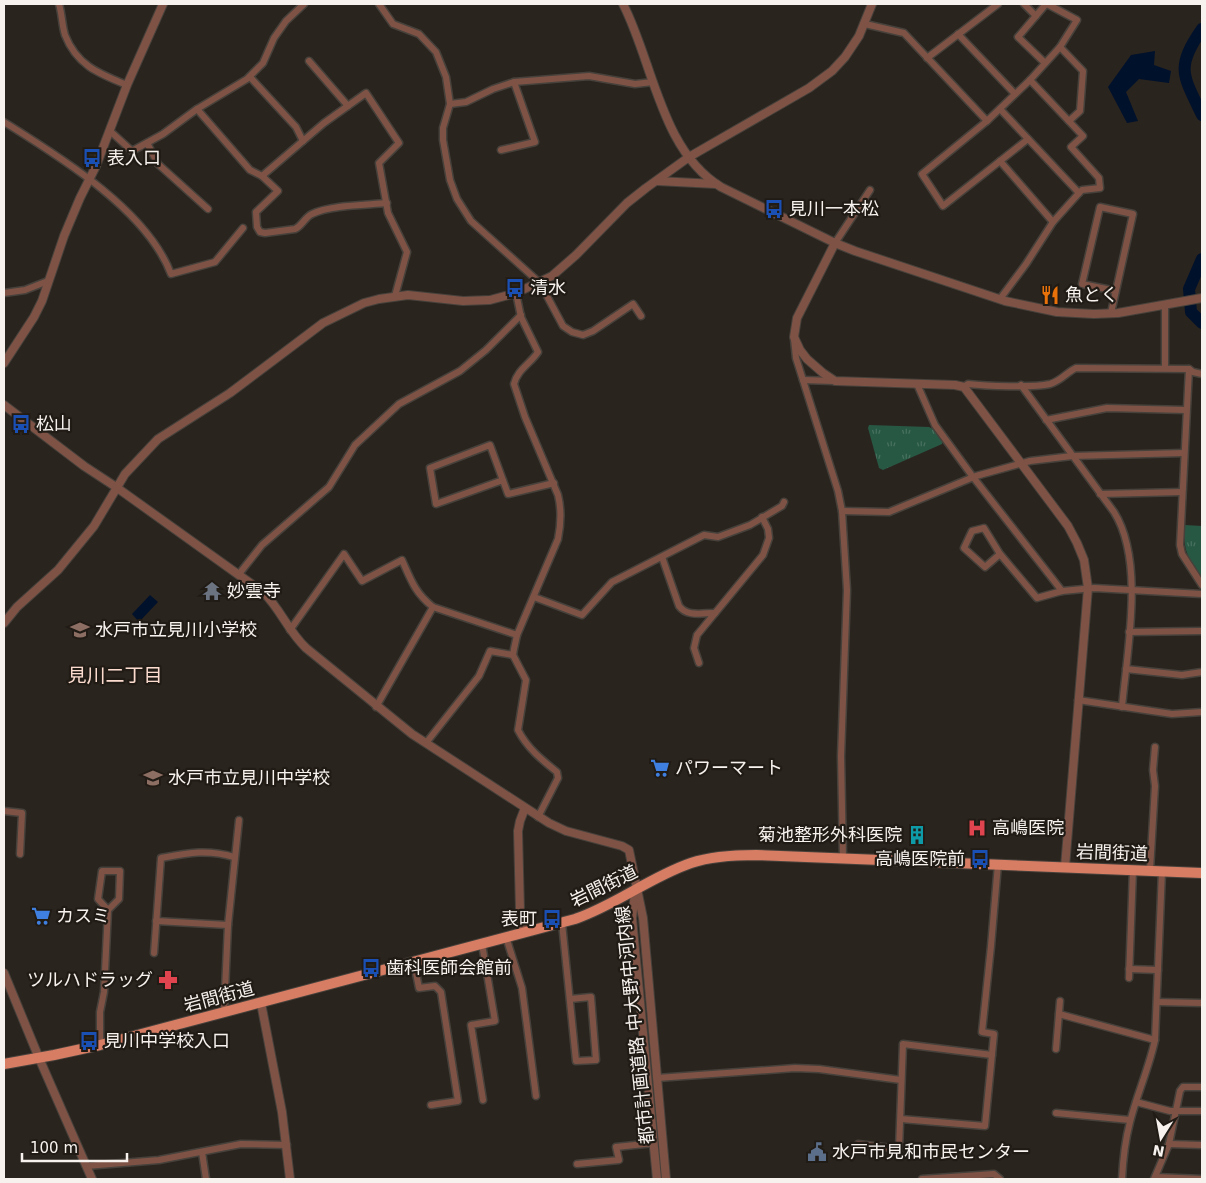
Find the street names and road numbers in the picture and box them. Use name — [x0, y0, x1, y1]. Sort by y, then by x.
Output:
street label: 岩間街道 — [1076, 841, 1148, 864]
street label: 岩間街道 — [567, 860, 641, 911]
street label: 都市計画道路 中大野中河内線 — [612, 905, 657, 1145]
street label: 岩間街道 — [181, 977, 256, 1016]

